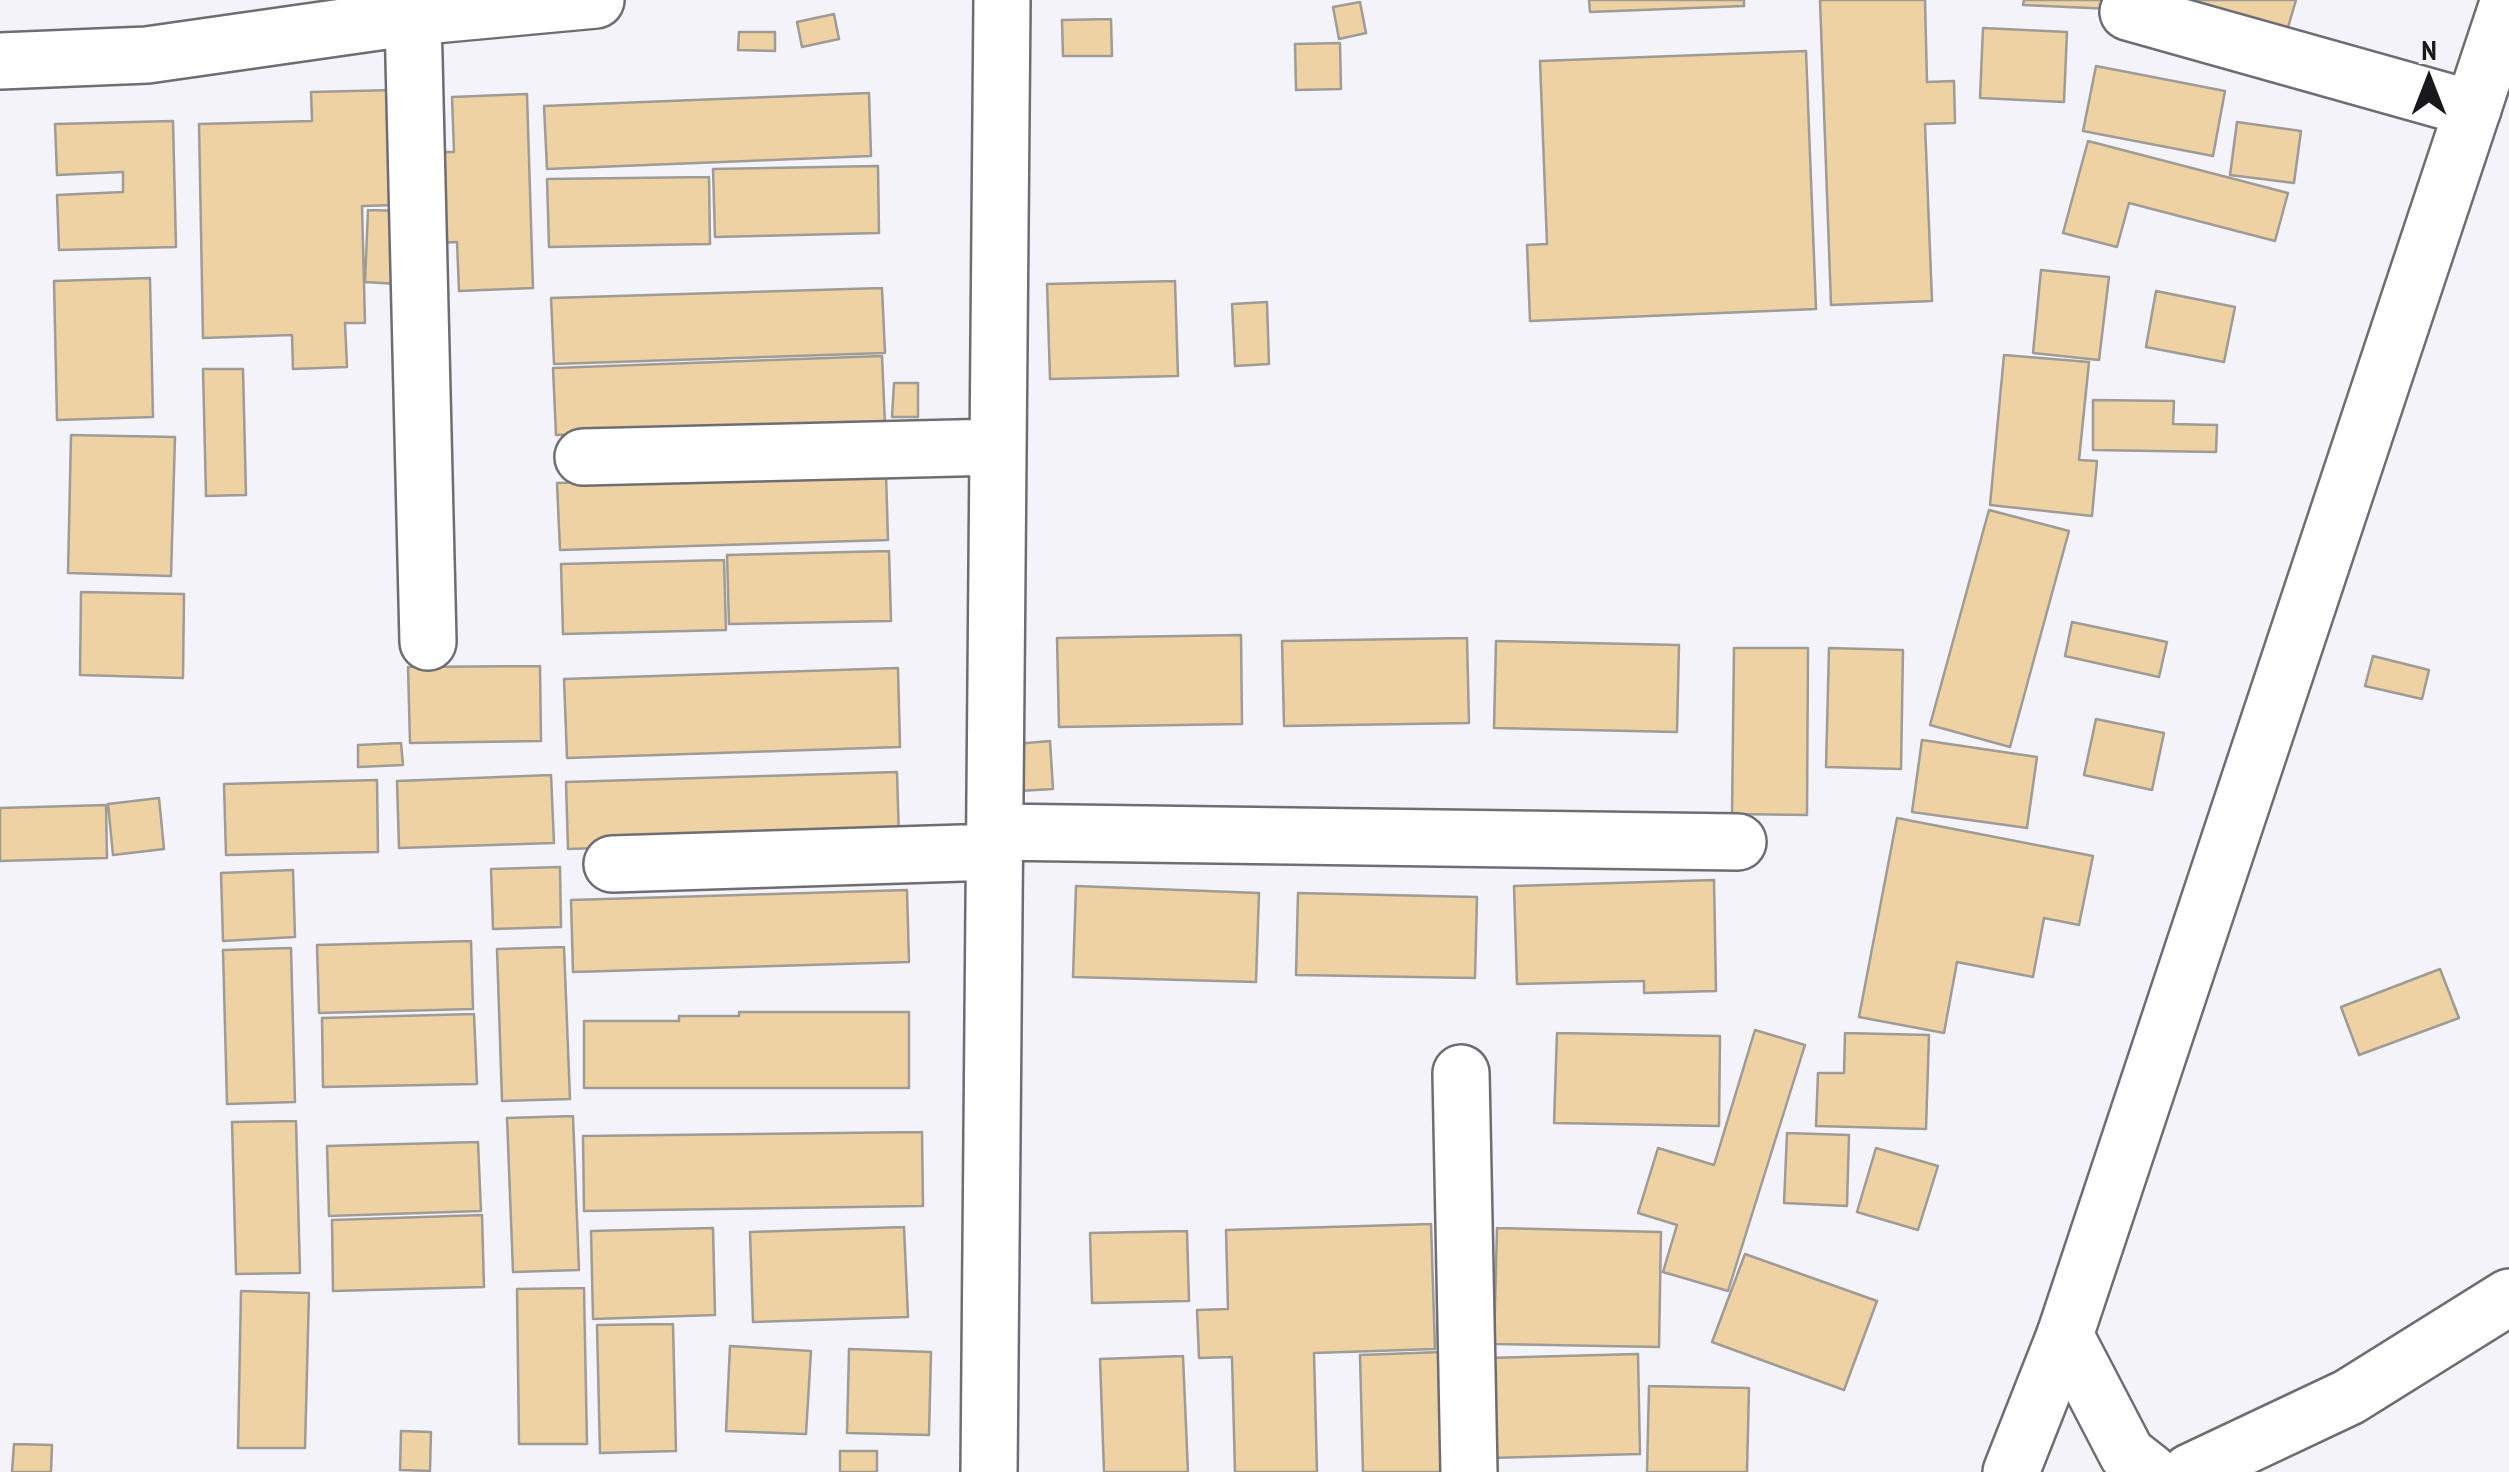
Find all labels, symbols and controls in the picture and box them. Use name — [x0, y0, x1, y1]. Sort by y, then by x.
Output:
north arrow — [2379, 30, 2479, 130]
text: N — [2421, 31, 2437, 68]

